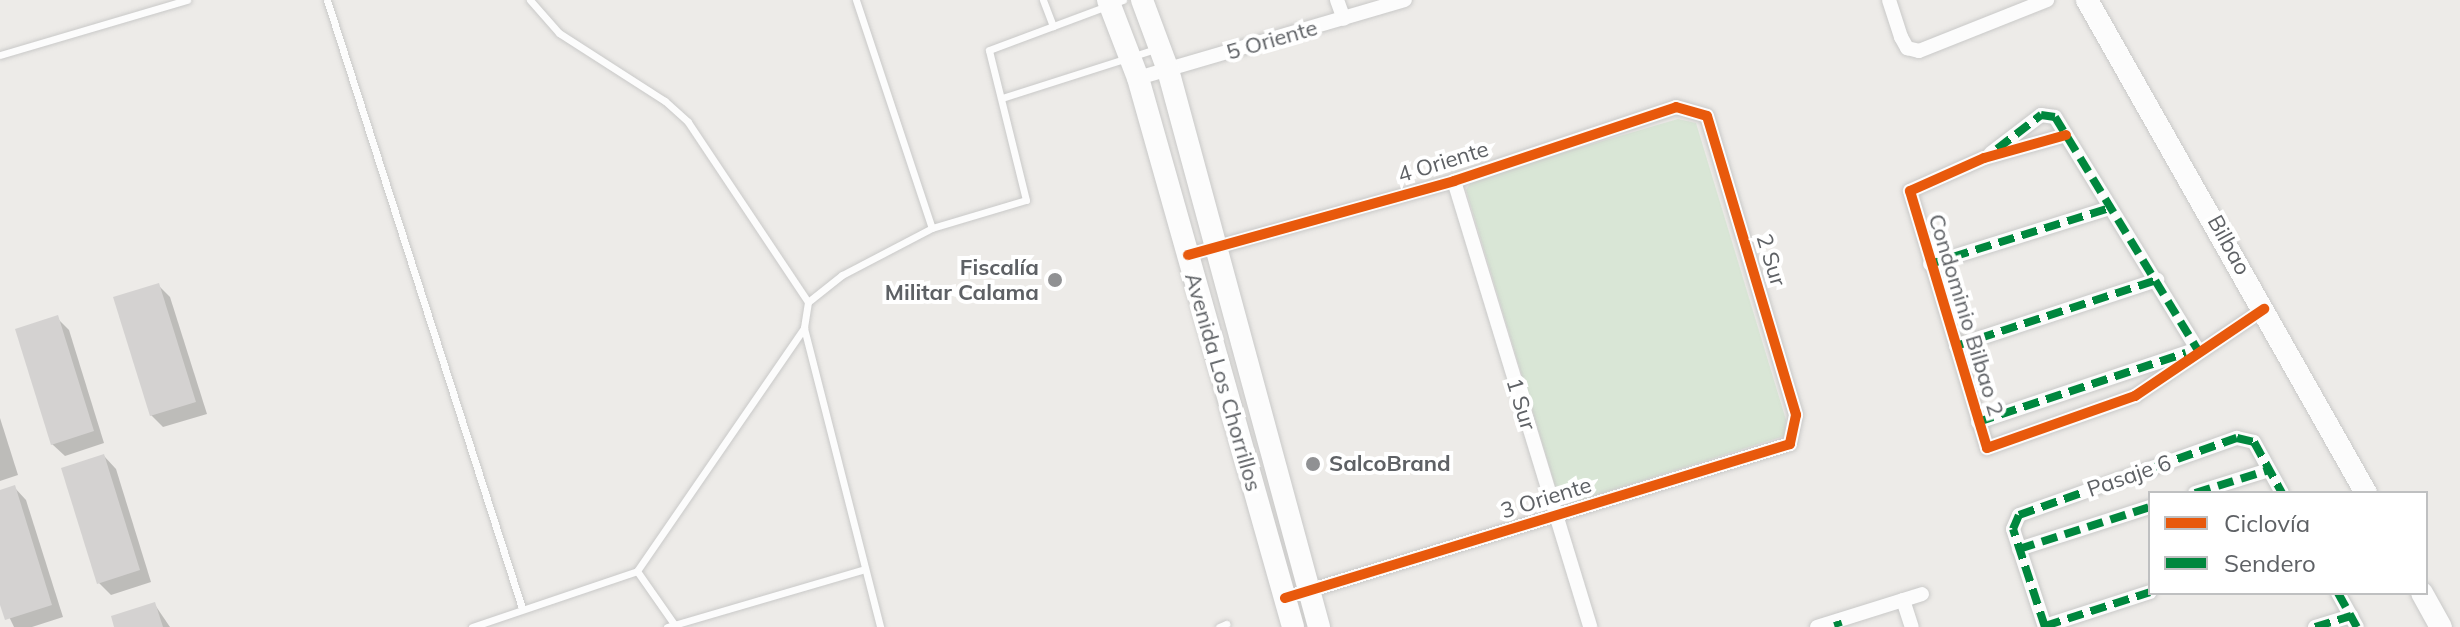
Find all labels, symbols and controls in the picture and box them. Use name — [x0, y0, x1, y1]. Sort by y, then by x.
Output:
street label: 5 Oriente — [1223, 14, 1321, 66]
street label: 4 Oriente — [1394, 136, 1492, 188]
street label: Bilbao — [2202, 210, 2256, 280]
street label: Condominio Bilbao 2 — [1923, 211, 2009, 419]
street label: 2 Sur — [1751, 231, 1791, 289]
place label: Fiscalía Militar Calama — [885, 254, 1039, 306]
street label: Avenida Los Chorrillos — [1179, 270, 1267, 494]
marker: Fiscalía Militar Calama — [1046, 271, 1064, 289]
street label: 1 Sur — [1501, 375, 1541, 433]
street label: Pasaje 6 — [2083, 449, 2175, 503]
place label: SalcoBrand — [1329, 451, 1451, 477]
marker: SalcoBrand — [1304, 455, 1322, 473]
street label: 3 Oriente — [1497, 472, 1595, 524]
legend — [2148, 491, 2428, 595]
text: Ciclovía — [2224, 508, 2310, 538]
text: Sendero — [2224, 548, 2316, 578]

